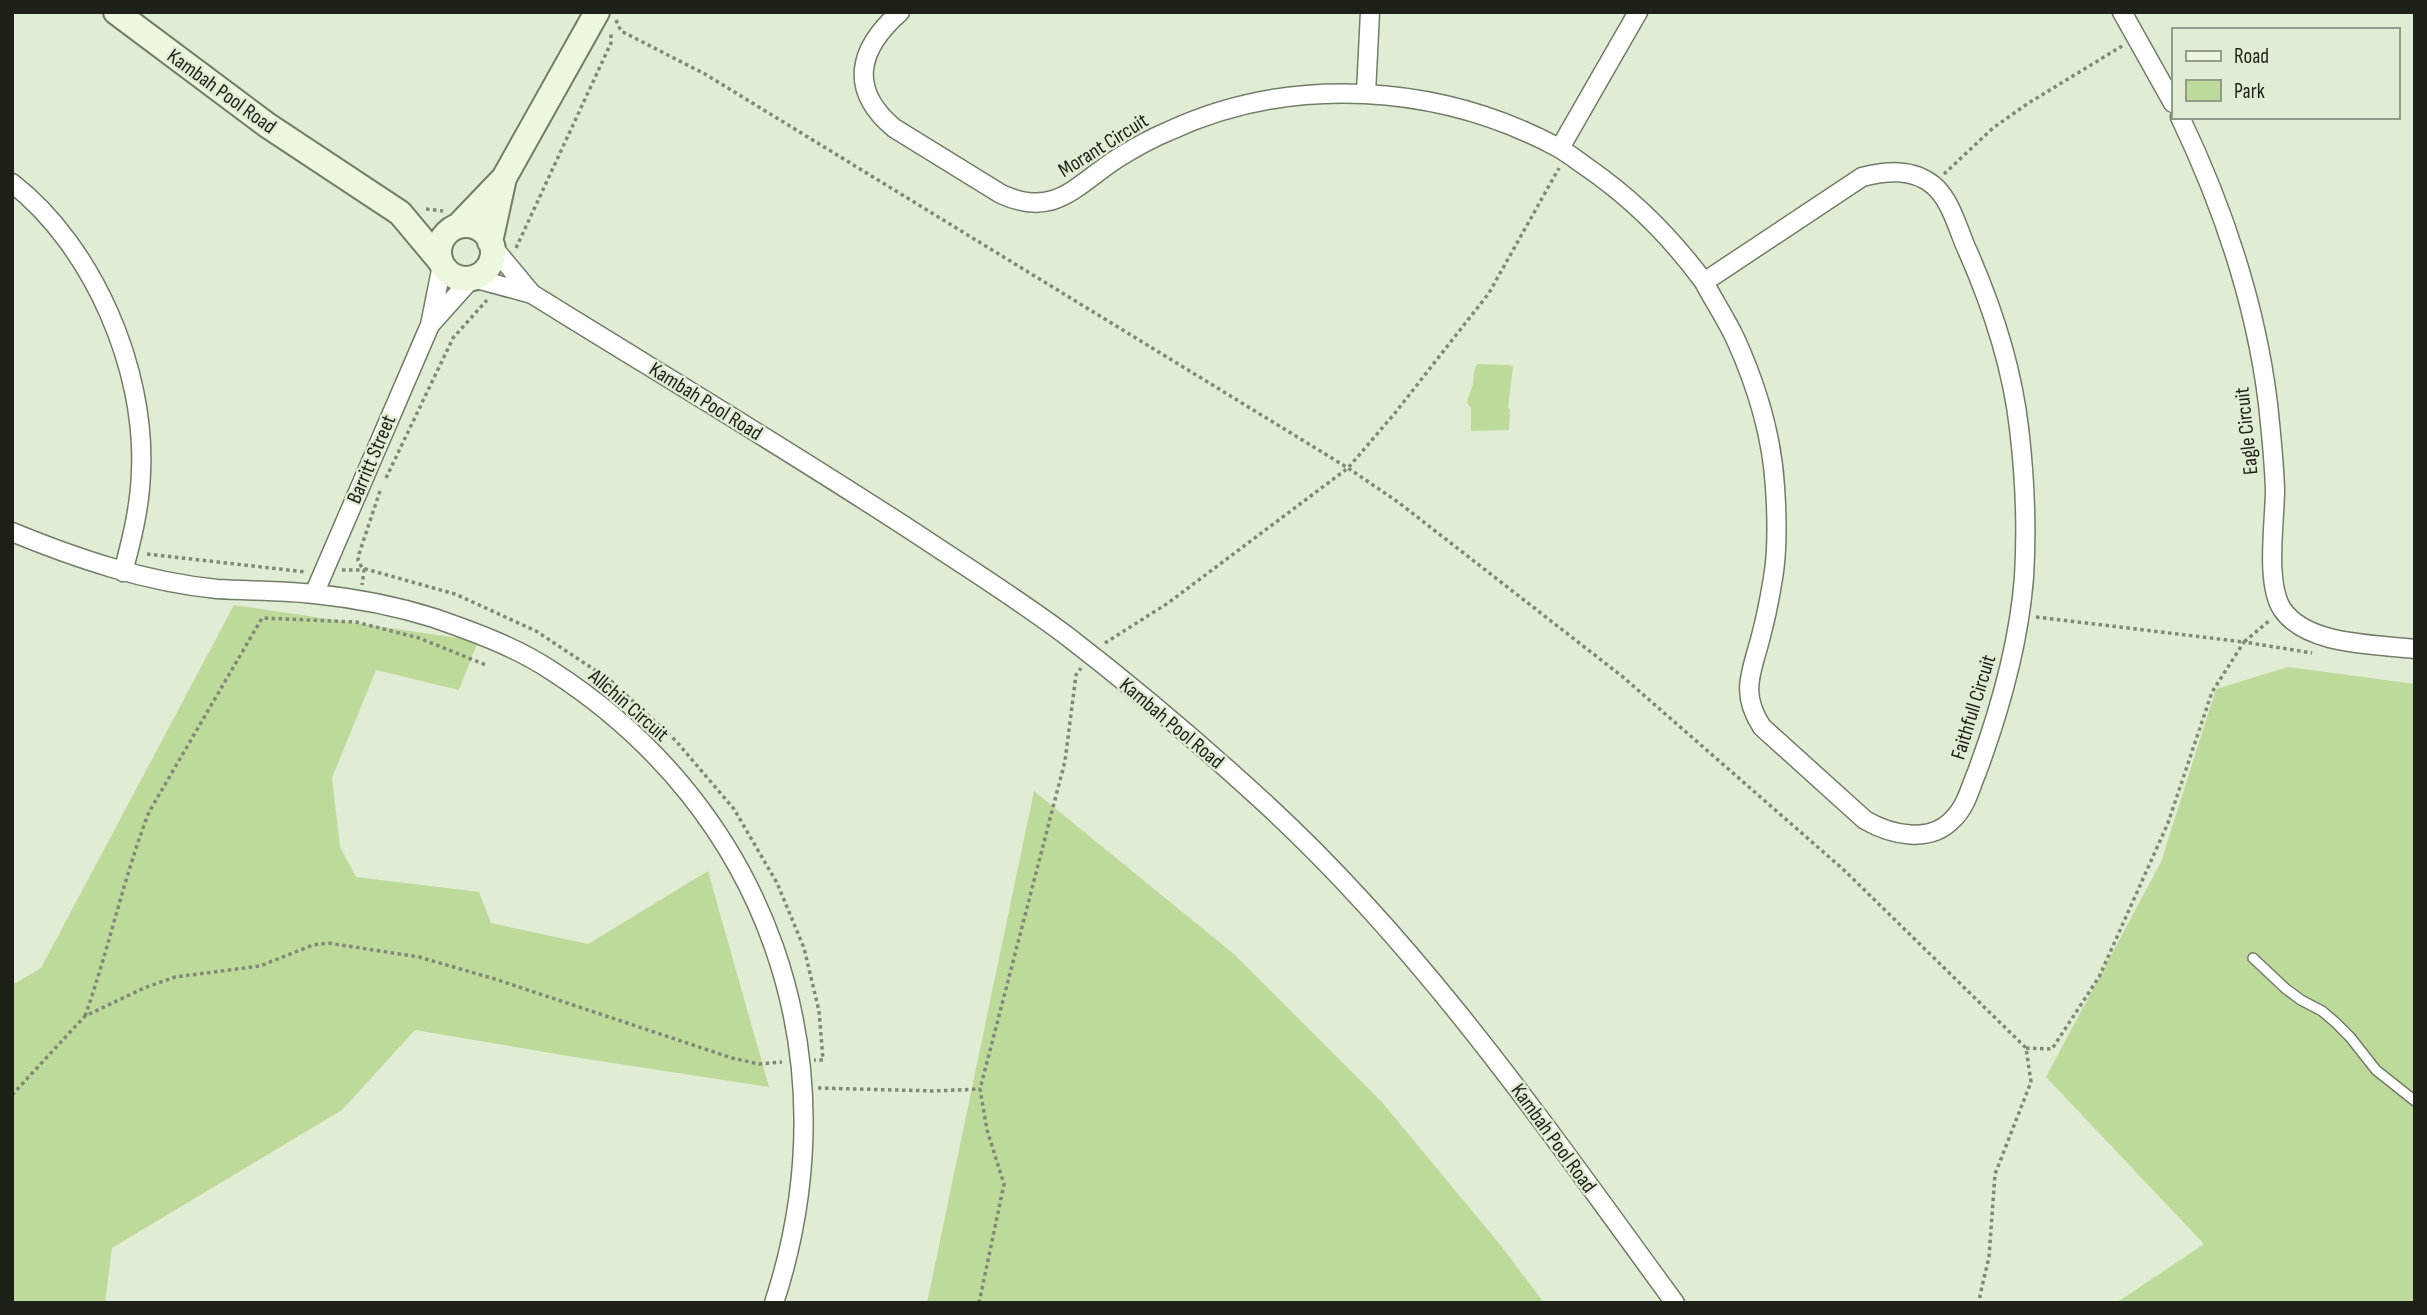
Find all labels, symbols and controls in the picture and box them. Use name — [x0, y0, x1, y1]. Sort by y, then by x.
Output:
legend — [2172, 28, 2399, 119]
street label: Kambah Pool Road — [162, 43, 281, 139]
text: Road — [2234, 44, 2269, 69]
text: Park — [2234, 79, 2265, 104]
street label: Morant Circuit — [1054, 108, 1153, 183]
street label: Kambah Pool Road — [645, 357, 767, 446]
street label: Eagle Circuit — [2229, 386, 2264, 476]
street label: Barritt Street — [342, 411, 401, 507]
street label: Faithfull Circuit — [1946, 652, 2001, 763]
street label: Allchin Circuit — [583, 663, 674, 747]
street label: Kambah Pool Road — [1114, 672, 1229, 774]
street label: Kambah Pool Road — [1506, 1079, 1602, 1198]

